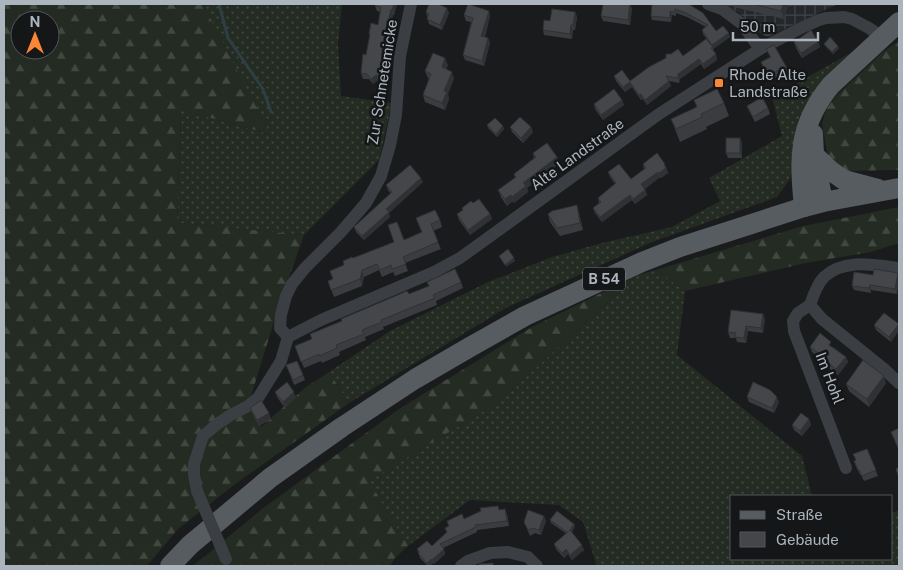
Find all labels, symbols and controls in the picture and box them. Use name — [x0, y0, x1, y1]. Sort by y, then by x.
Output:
north arrow — [10, 10, 60, 60]
scale bar — [733, 10, 818, 42]
text: N — [30, 14, 40, 30]
street label: Zur Schnetemicke — [364, 18, 400, 146]
text: 50 m — [740, 18, 775, 35]
place label: Rhode Alte Landstraße — [729, 66, 808, 100]
marker: Rhode Alte Landstraße — [713, 77, 725, 89]
street label: Alte Landstraße — [527, 114, 627, 194]
road number: B 54 — [583, 268, 625, 290]
street label: Im Hohl — [812, 350, 848, 406]
legend — [730, 495, 893, 560]
text: Straße — [776, 506, 823, 523]
text: Gebäude — [776, 531, 839, 548]

